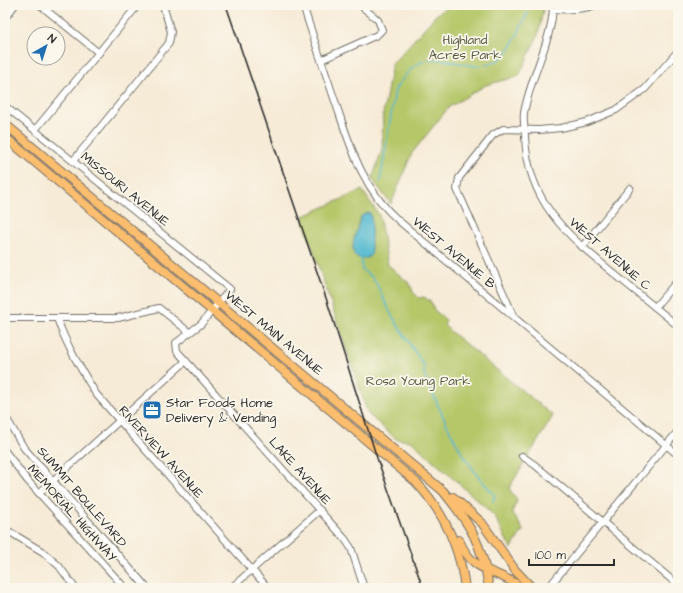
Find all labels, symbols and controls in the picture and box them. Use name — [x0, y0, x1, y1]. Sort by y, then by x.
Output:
north arrow — [26, 26, 66, 66]
text: N — [45, 31, 59, 47]
park label: Highland Acres Park — [429, 31, 501, 64]
street label: MISSOURI AVENUE — [77, 148, 173, 231]
street label: WEST AVENUE B — [409, 213, 499, 293]
street label: WEST AVENUE C — [565, 213, 655, 295]
street label: WEST MAIN AVENUE — [221, 286, 327, 380]
park label: Rosa Young Park — [366, 372, 470, 391]
place label: Star Foods Home Delivery & Vending — [166, 394, 276, 428]
office icon: Star Foods Home Delivery & Vending — [141, 399, 163, 421]
street label: RIVERVIEW AVENUE — [115, 402, 208, 502]
street label: LAKE AVENUE — [265, 433, 335, 509]
street label: SUMMIT BOULEVARD — [33, 443, 131, 552]
street label: MEMORIAL HIGHWAY — [23, 460, 121, 566]
scale bar — [529, 541, 614, 567]
text: 100 m — [535, 547, 566, 564]

